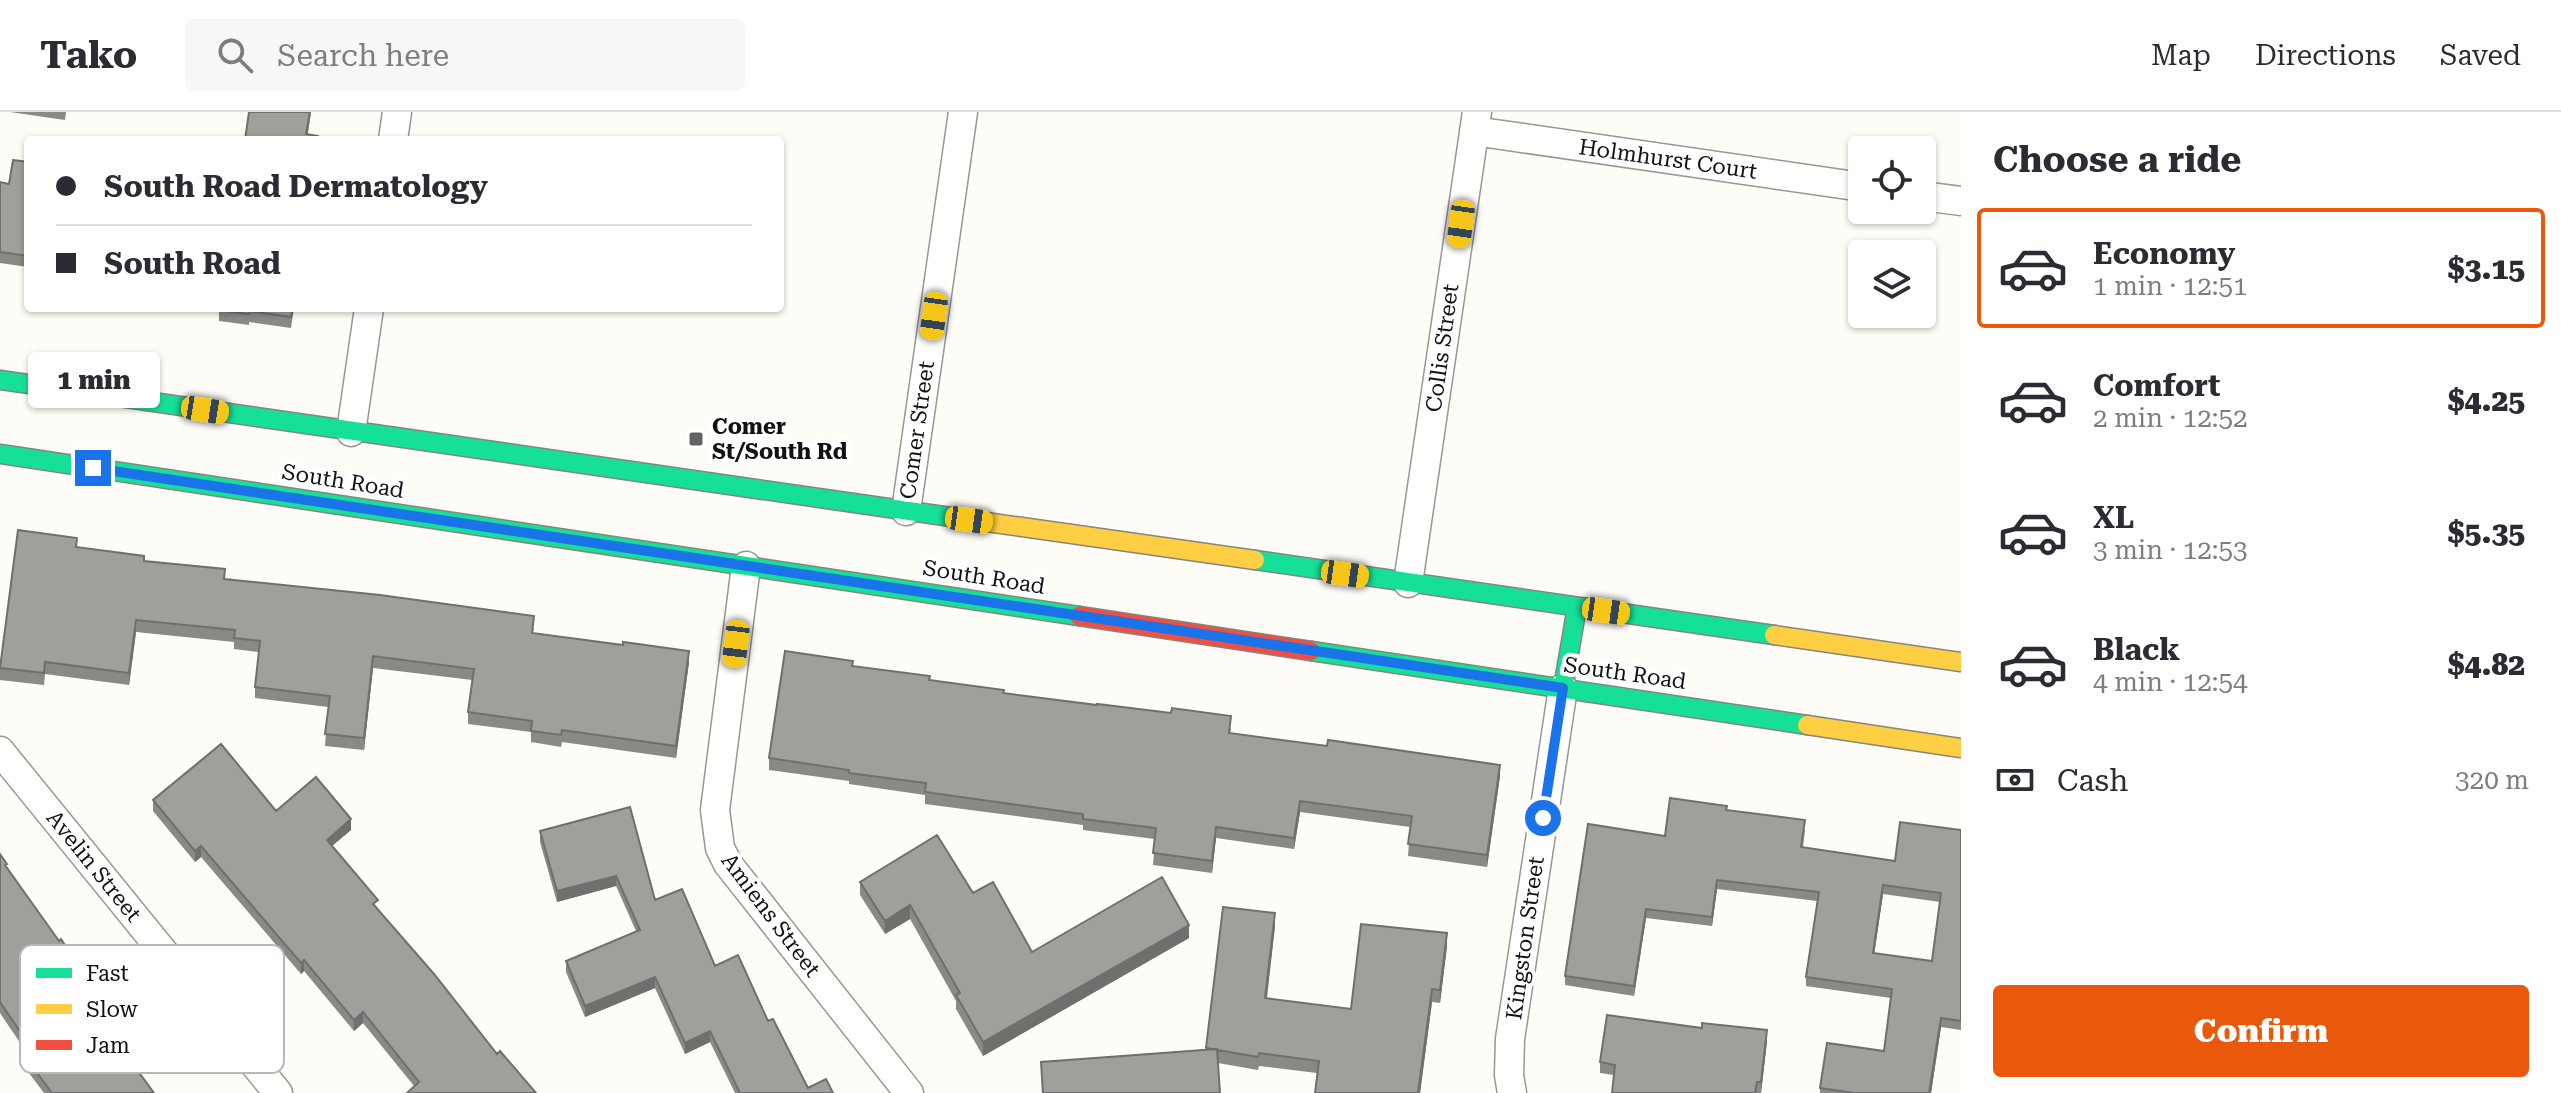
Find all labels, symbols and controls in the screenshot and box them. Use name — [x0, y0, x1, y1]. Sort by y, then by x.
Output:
search box — [185, 19, 745, 91]
text: Tako — [40, 33, 137, 77]
icon: search — [213, 33, 257, 77]
text: Search here — [277, 38, 449, 73]
text: Map — [2151, 39, 2211, 72]
text: Directions — [2255, 39, 2396, 72]
text: Saved — [2440, 39, 2521, 72]
street label: Holmhurst Court — [1577, 134, 1759, 184]
map controls — [1848, 136, 1936, 328]
button: locate — [1848, 136, 1936, 224]
text: Choose a ride — [1993, 139, 2241, 181]
text: South Road Dermatology — [104, 169, 488, 204]
car — [1446, 199, 1476, 249]
icon: car — [1997, 232, 2069, 304]
text: Economy — [2093, 236, 2235, 271]
button: layers — [1848, 240, 1936, 328]
text: South Road — [104, 246, 281, 281]
text: $3.15 — [2448, 251, 2525, 286]
text: 1 min · 12:51 — [2093, 271, 2248, 301]
street label: Collis Street — [1421, 282, 1463, 414]
car — [919, 291, 949, 341]
callout: 1 min — [27, 352, 159, 408]
street label: Comer Street — [895, 359, 939, 501]
icon: car — [1997, 364, 2069, 436]
text: 1 min — [57, 365, 131, 395]
text: Comfort — [2093, 368, 2220, 403]
text: $4.25 — [2448, 383, 2525, 418]
car — [179, 394, 231, 426]
text: 2 min · 12:52 — [2093, 403, 2248, 433]
place label: Comer St/South Rd — [712, 414, 848, 464]
marker: Comer St/South Rd — [687, 430, 705, 448]
route end — [75, 450, 111, 486]
street label: South Road — [280, 459, 406, 503]
icon: car — [1997, 496, 2069, 568]
text: XL — [2093, 500, 2134, 535]
car — [944, 505, 994, 535]
text: $5.35 — [2448, 515, 2525, 550]
text: 3 min · 12:53 — [2093, 535, 2248, 565]
street label: South Road — [921, 555, 1047, 599]
car — [1320, 559, 1370, 589]
car — [1581, 596, 1631, 626]
car — [721, 619, 751, 669]
icon: car — [1997, 628, 2069, 700]
text: Black — [2093, 632, 2180, 667]
text: $4.82 — [2448, 647, 2525, 682]
street label: South Road — [1562, 652, 1688, 694]
text: 4 min · 12:54 — [2093, 667, 2248, 697]
icon: cash — [1993, 758, 2037, 802]
text: Cash — [2057, 763, 2128, 798]
text: 320 m — [2455, 765, 2529, 795]
route start — [1525, 800, 1561, 836]
street label: Avelin Street — [42, 805, 146, 927]
street label: Amiens Street — [717, 848, 825, 982]
street label: Kingston Street — [1501, 855, 1549, 1021]
legend — [20, 945, 284, 1073]
text: Fast — [86, 961, 129, 986]
button: Confirm — [1993, 985, 2529, 1077]
text: Slow — [86, 997, 139, 1022]
text: Jam — [86, 1033, 130, 1058]

